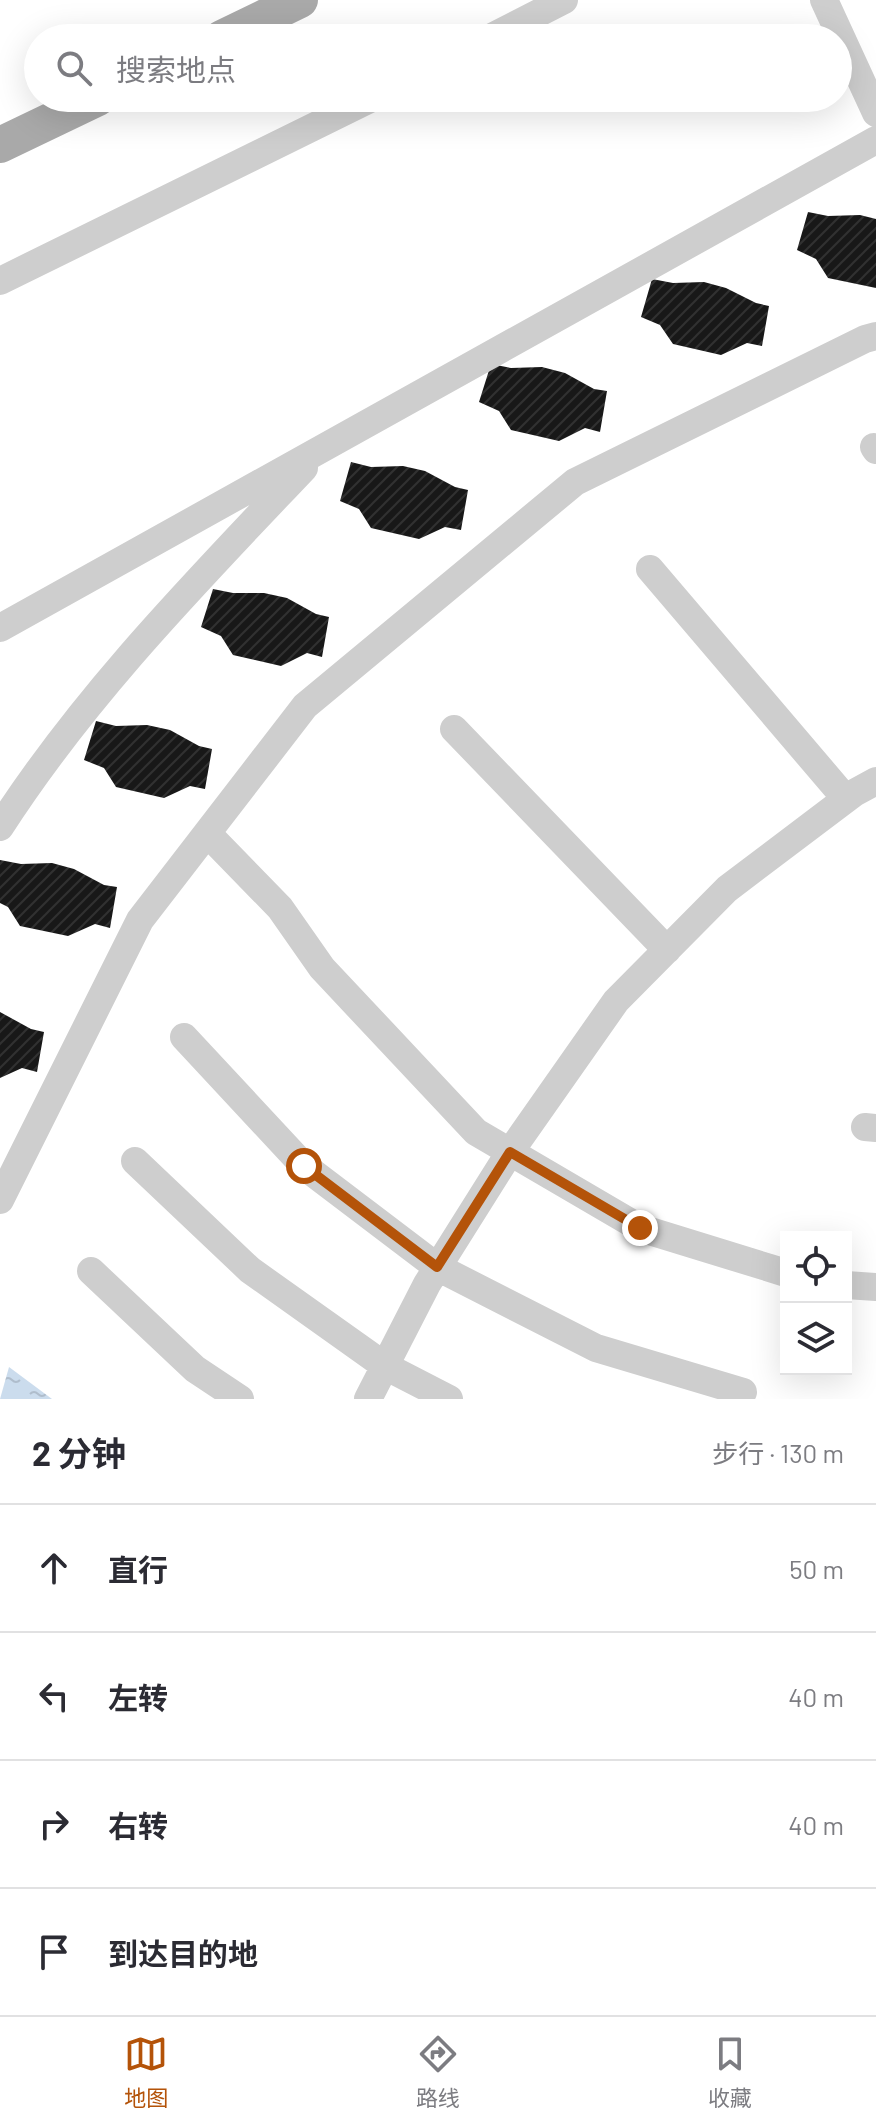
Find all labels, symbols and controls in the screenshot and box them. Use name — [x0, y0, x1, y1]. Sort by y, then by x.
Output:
search box — [24, 24, 852, 112]
icon: search — [52, 46, 96, 90]
text: 搜索地点 — [116, 51, 236, 87]
route start — [286, 1148, 322, 1184]
route end — [622, 1210, 658, 1246]
map controls — [780, 1231, 852, 1375]
button: locate — [780, 1231, 852, 1303]
button: layers — [780, 1303, 852, 1375]
text: 2 分钟 — [32, 1432, 126, 1473]
text: 步行 · 130 m — [712, 1437, 844, 1468]
icon: ahead — [32, 1546, 76, 1590]
text: 直行 — [108, 1551, 168, 1587]
text: 50 m — [789, 1553, 844, 1584]
icon: left — [32, 1674, 76, 1718]
text: 左转 — [108, 1679, 168, 1715]
text: 40 m — [788, 1681, 844, 1712]
icon: right — [32, 1802, 76, 1846]
text: 右转 — [108, 1807, 168, 1843]
text: 40 m — [788, 1809, 844, 1840]
icon: arrive — [32, 1930, 76, 1974]
text: 到达目的地 — [108, 1935, 258, 1971]
tab: 地图 — [124, 2032, 168, 2112]
tab: 路线 — [416, 2032, 460, 2112]
tab: 收藏 — [708, 2032, 752, 2112]

